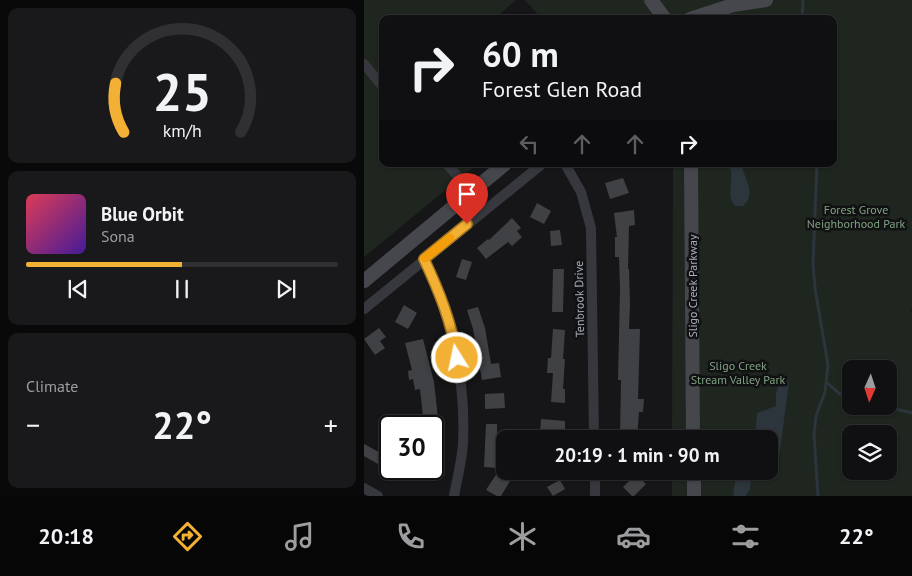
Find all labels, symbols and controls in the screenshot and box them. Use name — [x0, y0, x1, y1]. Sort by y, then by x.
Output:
text: 60 m — [482, 31, 559, 77]
icon: right — [399, 35, 464, 100]
text: 25 — [153, 58, 211, 125]
text: Forest Glen Road — [482, 75, 642, 103]
text: km/h — [162, 119, 202, 142]
icon: left — [515, 130, 543, 158]
icon: ahead — [568, 130, 596, 158]
icon: ahead — [621, 130, 649, 158]
icon: right — [674, 130, 702, 158]
pin — [446, 173, 488, 224]
icon: arrive — [453, 180, 481, 208]
text: Blue Orbit — [101, 202, 184, 226]
park label: Forest Grove Neighborhood Park — [807, 202, 906, 231]
text: Sona — [101, 226, 135, 246]
street label: Sligo Creek Parkway — [685, 234, 700, 338]
street label: Tenbrook Drive — [571, 261, 587, 337]
icon: previous — [64, 275, 92, 303]
icon: pause — [168, 275, 196, 303]
icon: next — [272, 275, 300, 303]
position arrow — [430, 331, 482, 383]
park label: Sligo Creek Stream Valley Park — [691, 358, 786, 387]
north arrow — [842, 360, 896, 415]
map controls — [842, 360, 897, 480]
text: Climate — [26, 376, 78, 396]
text: 22° — [152, 400, 212, 449]
text: − — [26, 406, 40, 443]
text: + — [324, 406, 338, 443]
speed limit sign: 30 — [379, 415, 444, 480]
button: layers — [842, 425, 897, 480]
text: 20:19 · 1 min · 90 m — [554, 443, 720, 467]
icon: directions — [170, 519, 205, 554]
icon: music — [282, 519, 317, 554]
icon: phone — [393, 519, 428, 554]
icon: climate — [505, 519, 540, 554]
icon: car — [616, 519, 651, 554]
icon: filters — [728, 519, 763, 554]
text: 20:18 — [38, 522, 94, 550]
text: 22° — [839, 522, 874, 550]

